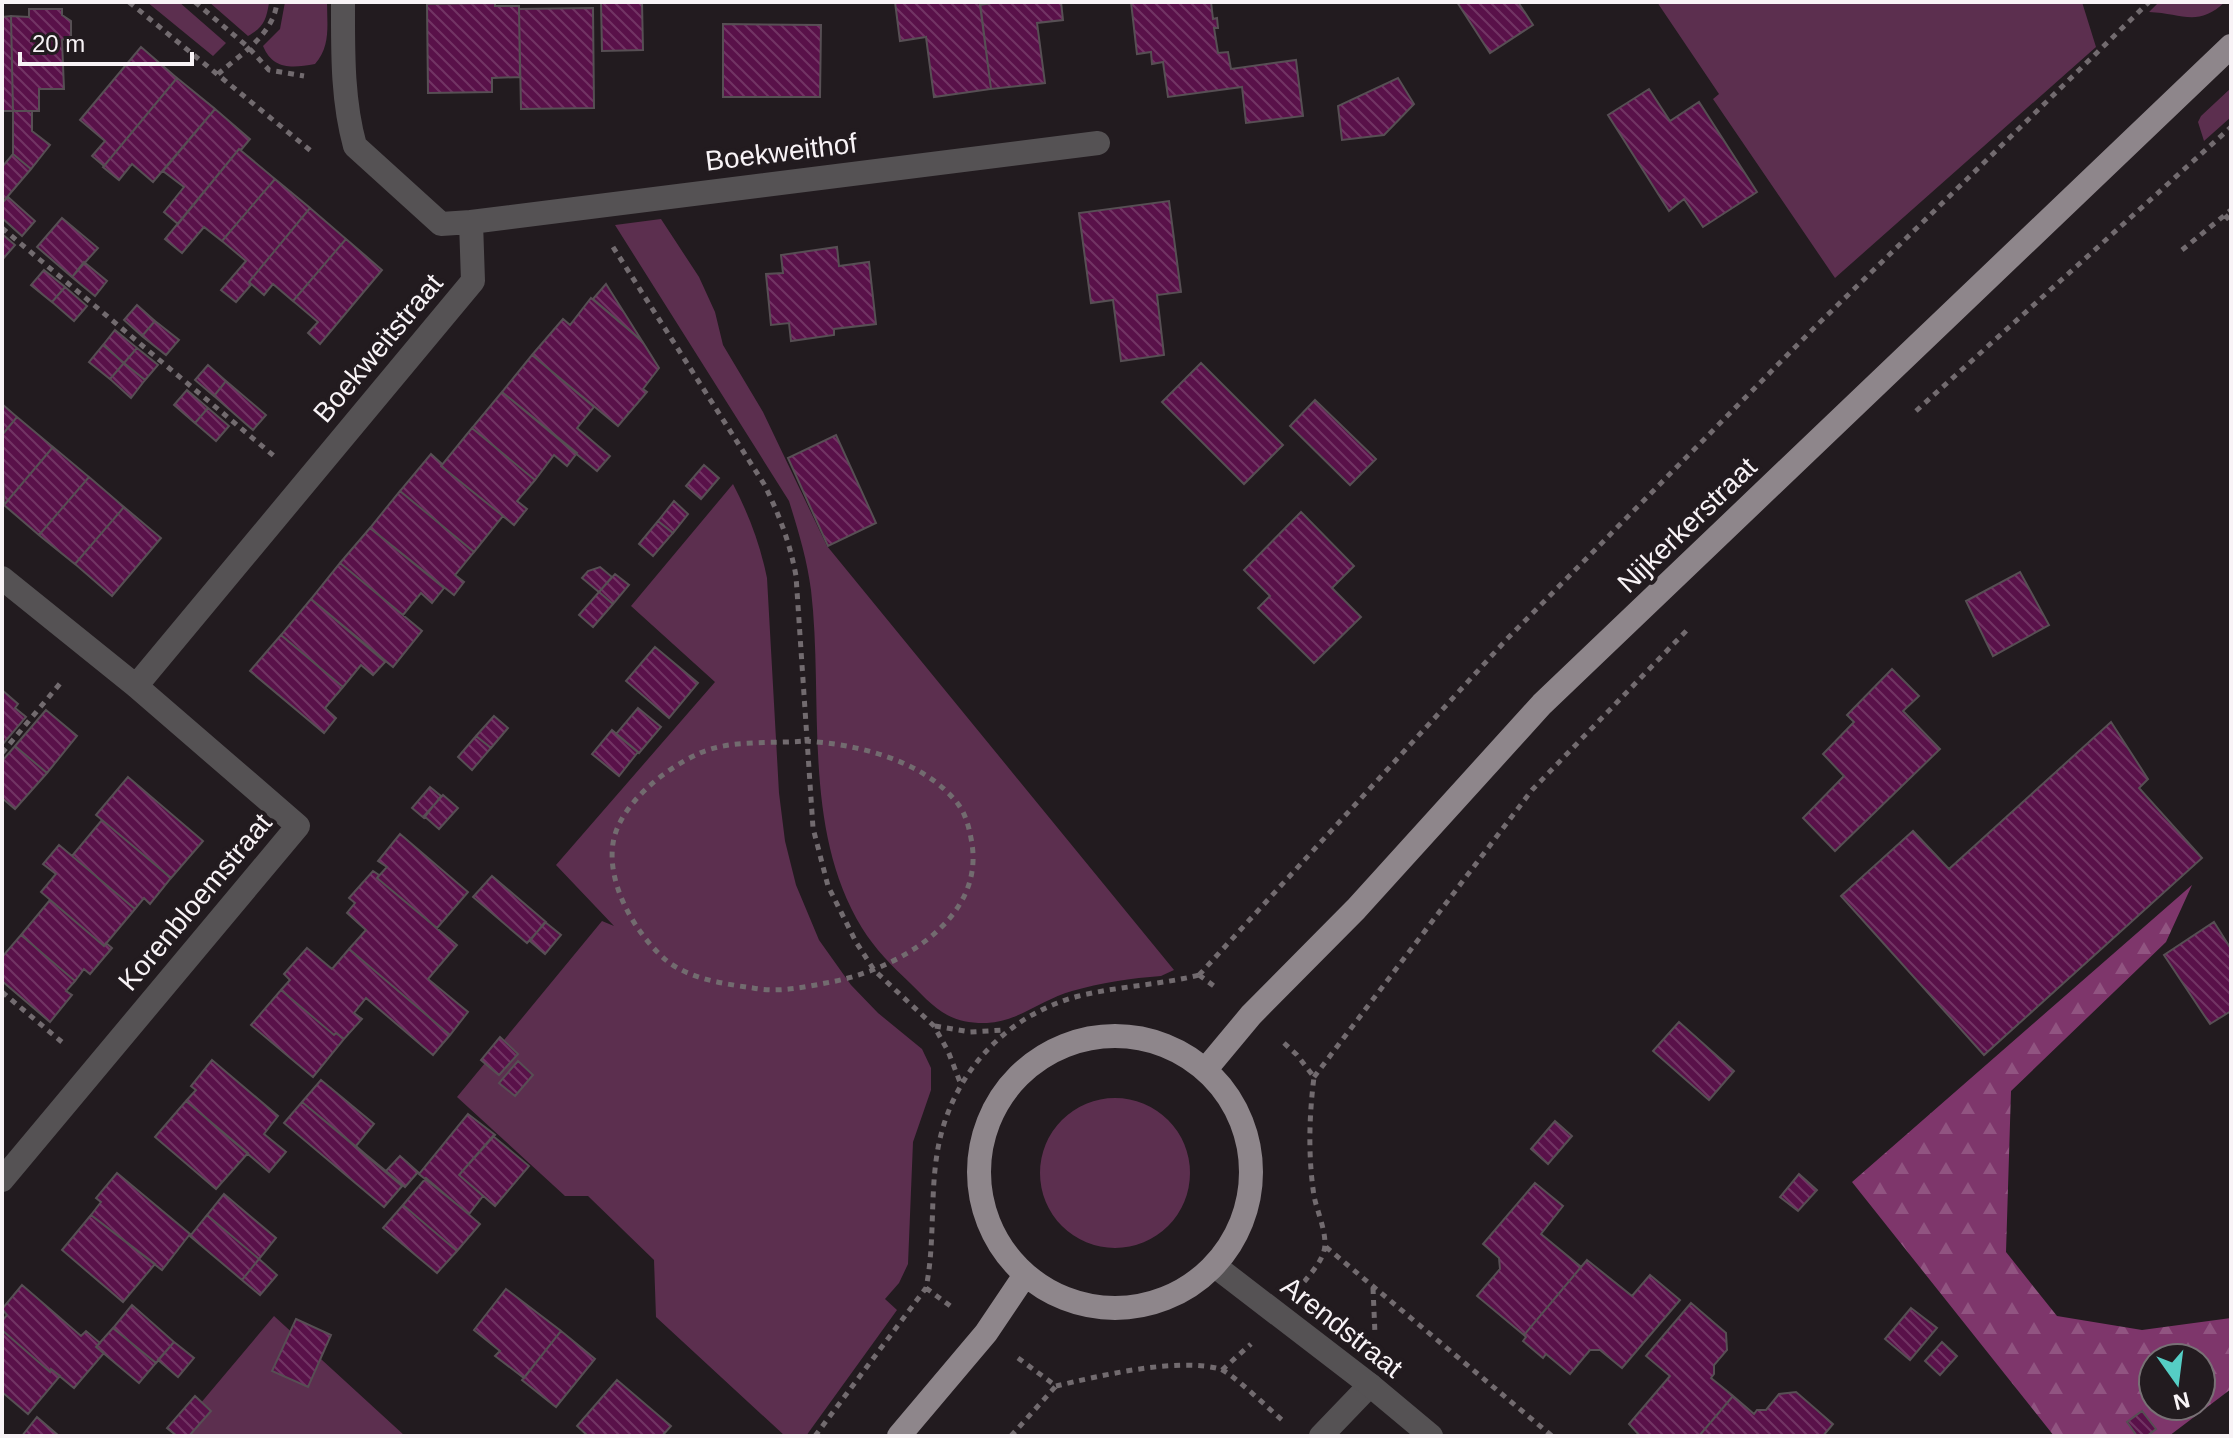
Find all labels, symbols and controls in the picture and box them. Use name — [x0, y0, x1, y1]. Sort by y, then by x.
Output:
scale bar — [20, 16, 192, 66]
text: 20 m — [32, 30, 85, 57]
street label: Boekweithof — [703, 127, 859, 177]
street label: Boekweitstraat — [307, 268, 449, 428]
street label: Nijkerkerstraat — [1611, 451, 1763, 599]
street label: Korenbloemstraat — [112, 807, 278, 997]
street label: Arendstraat — [1275, 1270, 1409, 1384]
north arrow — [2137, 1342, 2217, 1422]
text: N — [2171, 1387, 2192, 1415]

